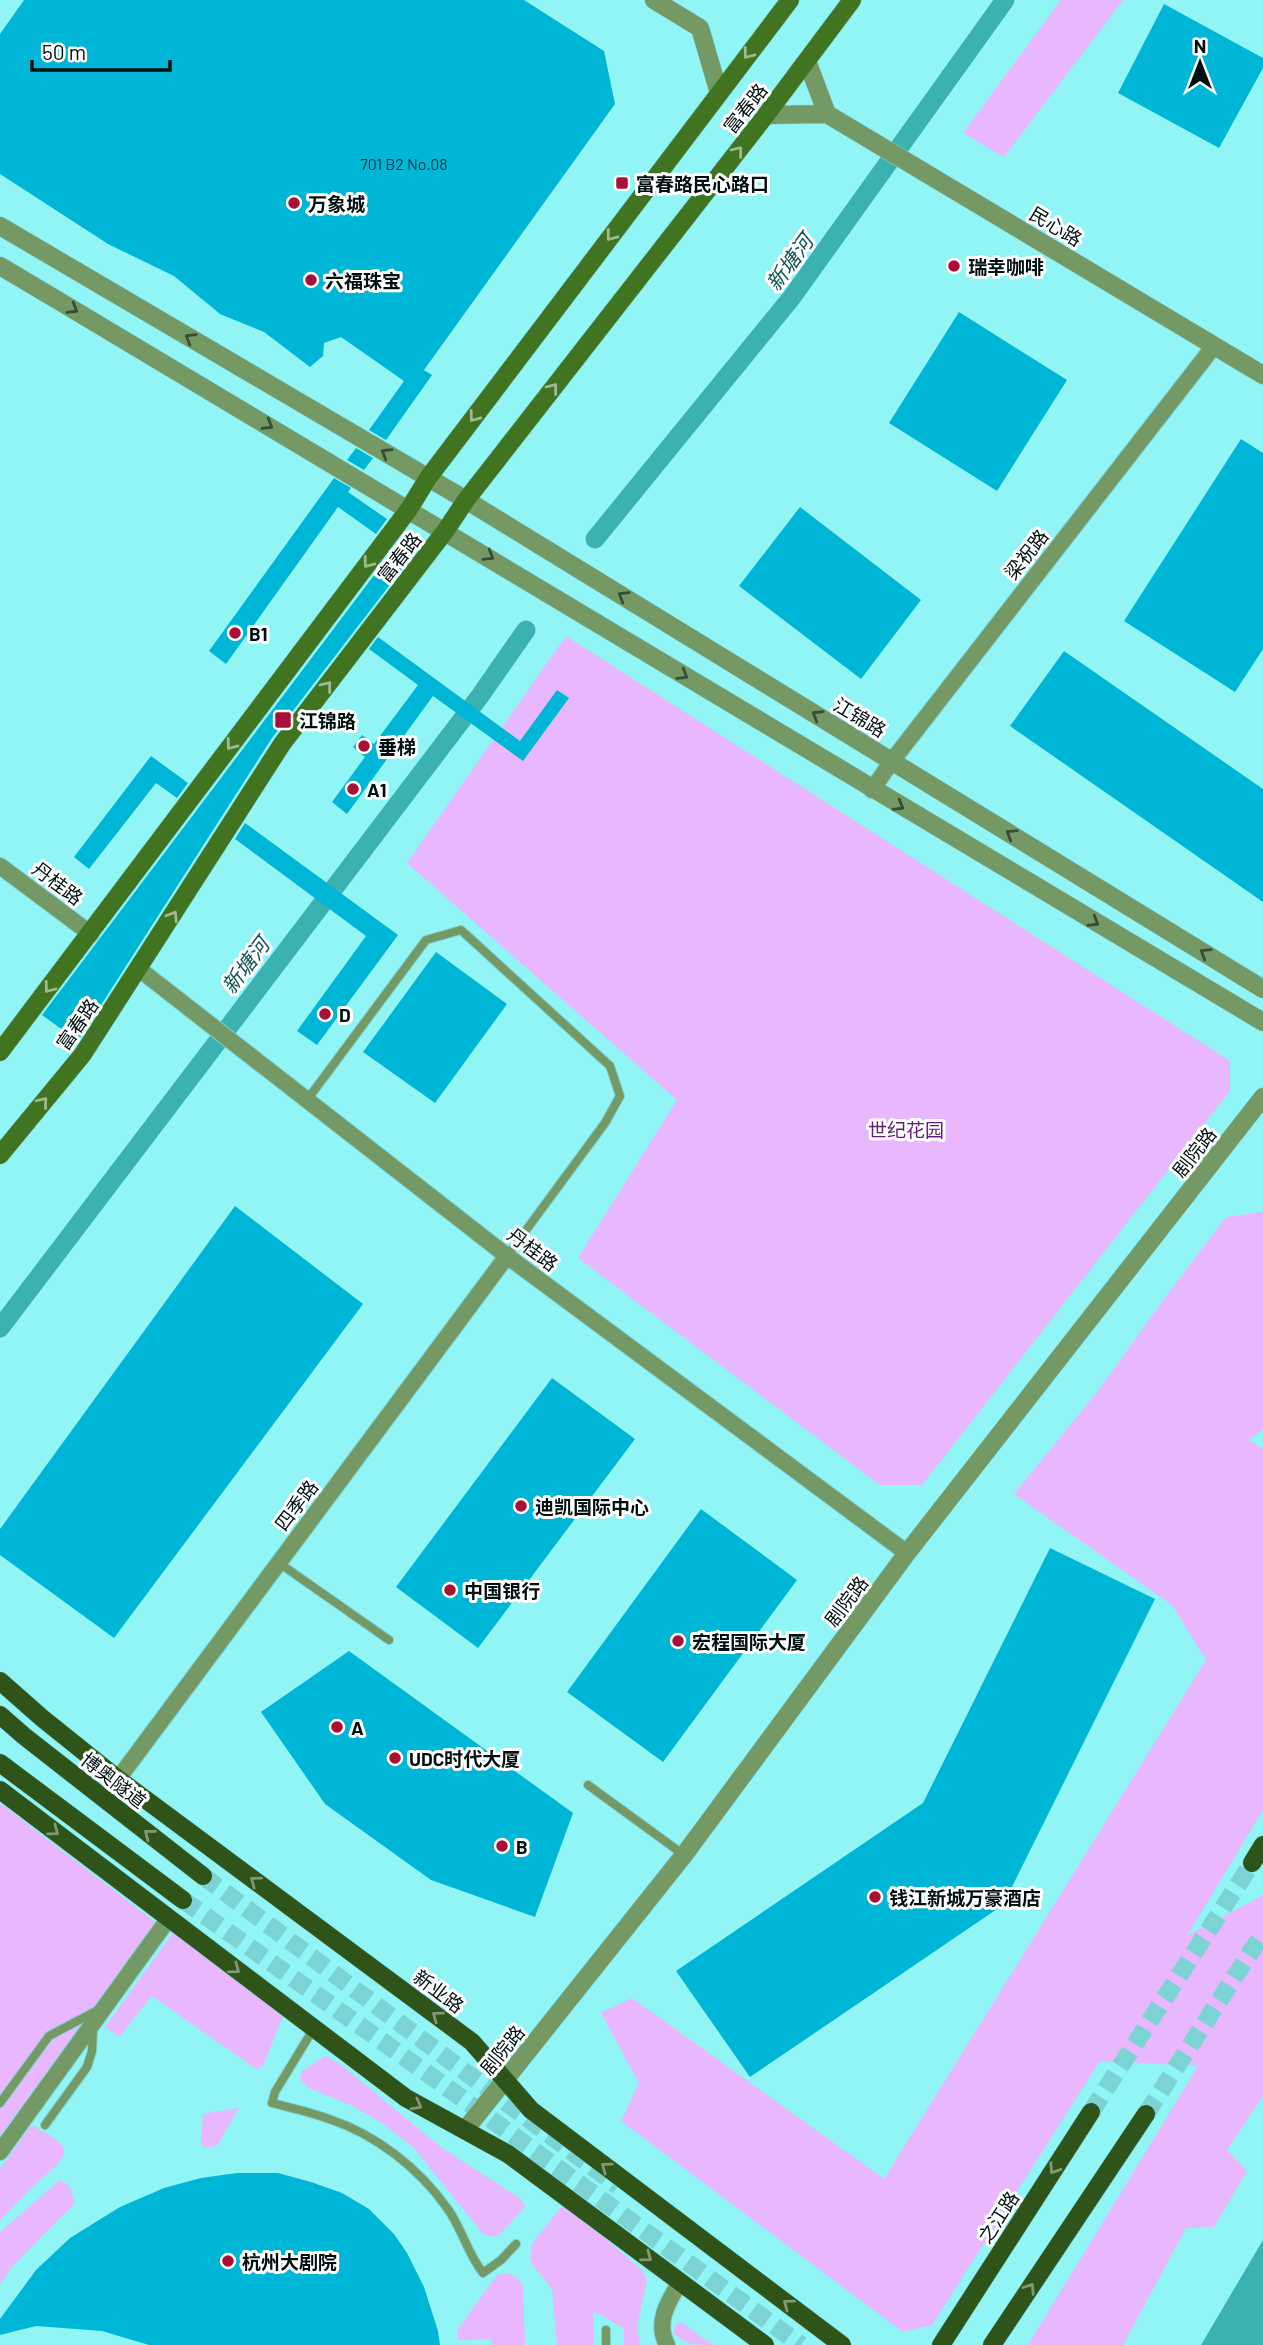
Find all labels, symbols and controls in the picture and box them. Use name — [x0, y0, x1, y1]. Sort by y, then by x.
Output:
scale bar — [32, 28, 170, 72]
north arrow — [1165, 28, 1235, 98]
text: N — [1194, 34, 1206, 57]
text: 50 m — [42, 39, 86, 64]
one-way arrow — [744, 47, 757, 59]
street label: 富春路 — [718, 78, 772, 138]
one-way arrow — [729, 146, 742, 159]
house number: 701 B2 No.08 — [360, 154, 448, 173]
place label: 富春路民心路口 — [636, 172, 769, 195]
marker: 富春路民心路口 — [614, 175, 630, 191]
place label: 万象城 — [308, 192, 365, 215]
marker: 万象城 — [286, 195, 302, 211]
street label: 民心路 — [1026, 201, 1086, 251]
water label: 新塘河 — [760, 226, 820, 295]
one-way arrow — [607, 228, 620, 241]
place label: 瑞幸咖啡 — [968, 255, 1044, 278]
marker: 瑞幸咖啡 — [946, 258, 962, 274]
place label: 六福珠宝 — [325, 269, 401, 292]
marker: 六福珠宝 — [303, 272, 319, 288]
one-way arrow — [65, 301, 78, 314]
one-way arrow — [184, 333, 197, 346]
one-way arrow — [544, 384, 557, 396]
one-way arrow — [470, 410, 483, 422]
one-way arrow — [261, 417, 274, 430]
one-way arrow — [380, 448, 393, 461]
street label: 梁祝路 — [999, 524, 1053, 584]
street label: 富春路 — [372, 527, 426, 587]
one-way arrow — [481, 548, 494, 561]
one-way arrow — [364, 556, 377, 568]
one-way arrow — [618, 592, 631, 605]
place label: B1 — [249, 622, 268, 645]
marker: B1 — [227, 625, 243, 641]
one-way arrow — [676, 666, 689, 679]
one-way arrow — [318, 681, 331, 694]
street label: 江锦路 — [830, 692, 890, 742]
place label: 江锦路 — [299, 709, 356, 732]
marker: 江锦路 — [273, 710, 293, 730]
one-way arrow — [812, 711, 825, 724]
place label: 垂梯 — [378, 735, 416, 758]
one-way arrow — [227, 737, 240, 750]
marker: 垂梯 — [356, 738, 372, 754]
place label: A1 — [367, 778, 386, 801]
marker: A1 — [345, 781, 361, 797]
one-way arrow — [891, 797, 904, 810]
one-way arrow — [1006, 830, 1019, 843]
street label: 丹桂路 — [28, 857, 88, 909]
one-way arrow — [165, 910, 178, 923]
one-way arrow — [1087, 914, 1100, 927]
water label: 新塘河 — [216, 929, 276, 998]
one-way arrow — [1199, 949, 1212, 962]
one-way arrow — [45, 980, 58, 993]
street label: 富春路 — [51, 994, 103, 1054]
place label: D — [339, 1003, 351, 1026]
marker: D — [317, 1006, 333, 1022]
one-way arrow — [35, 1097, 48, 1110]
park label: 世纪花园 — [868, 1118, 944, 1141]
street label: 剧院路 — [1167, 1122, 1221, 1182]
street label: 丹桂路 — [503, 1223, 563, 1275]
street label: 四季路 — [270, 1475, 322, 1535]
place label: 迪凯国际中心 — [535, 1495, 649, 1518]
marker: 迪凯国际中心 — [513, 1498, 529, 1514]
street label: 剧院路 — [820, 1571, 872, 1631]
place label: 中国银行 — [464, 1579, 540, 1602]
marker: 中国银行 — [442, 1582, 458, 1598]
place label: 宏程国际大厦 — [692, 1630, 806, 1653]
marker: 宏程国际大厦 — [670, 1633, 686, 1649]
place label: A — [351, 1716, 364, 1739]
marker: A — [329, 1719, 345, 1735]
place label: UDC时代大厦 — [409, 1747, 520, 1770]
street label: 博奥隧道 — [77, 1748, 151, 1812]
marker: UDC时代大厦 — [387, 1750, 403, 1766]
one-way arrow — [47, 1822, 59, 1835]
one-way arrow — [145, 1830, 157, 1843]
place label: B — [516, 1835, 528, 1858]
marker: B — [494, 1838, 510, 1854]
one-way arrow — [250, 1876, 263, 1889]
place label: 钱江新城万豪酒店 — [889, 1886, 1041, 1909]
marker: 钱江新城万豪酒店 — [867, 1889, 883, 1905]
one-way arrow — [228, 1960, 240, 1973]
street label: 新业路 — [409, 1965, 469, 2017]
one-way arrow — [432, 2012, 445, 2025]
street label: 剧院路 — [475, 2021, 529, 2079]
one-way arrow — [410, 2097, 423, 2110]
one-way arrow — [1050, 2161, 1063, 2174]
one-way arrow — [602, 2162, 614, 2175]
street label: 之江路 — [973, 2187, 1023, 2247]
one-way arrow — [639, 2249, 652, 2262]
place label: 杭州大剧院 — [242, 2250, 337, 2273]
marker: 杭州大剧院 — [220, 2253, 236, 2269]
one-way arrow — [1022, 2283, 1034, 2296]
one-way arrow — [783, 2299, 796, 2312]

